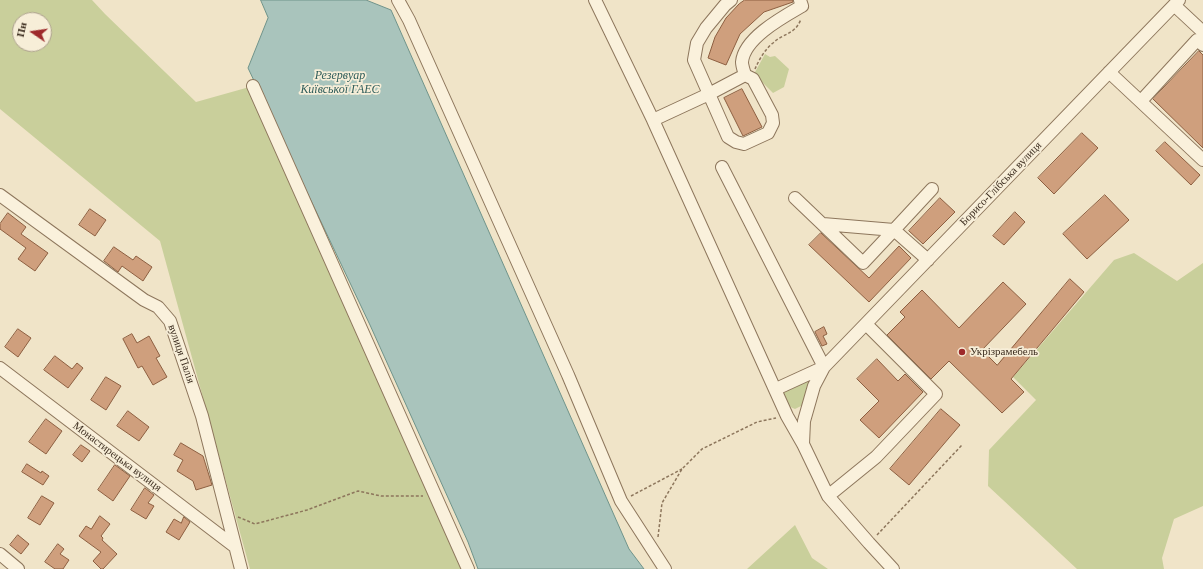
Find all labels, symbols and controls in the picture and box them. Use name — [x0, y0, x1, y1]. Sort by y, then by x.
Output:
north arrow — [12, 12, 52, 52]
text: Пн — [14, 21, 29, 38]
water label: Резервуар Київської ГАЕС — [300, 69, 380, 97]
street label: Борисо-Глібська вулиця — [957, 139, 1045, 229]
street label: вулиця Палія — [165, 323, 197, 385]
place label: Укрізрамебель — [970, 345, 1038, 359]
marker: Укрізрамебель — [957, 347, 967, 357]
street label: Монастирецька вулиця — [70, 419, 164, 495]

